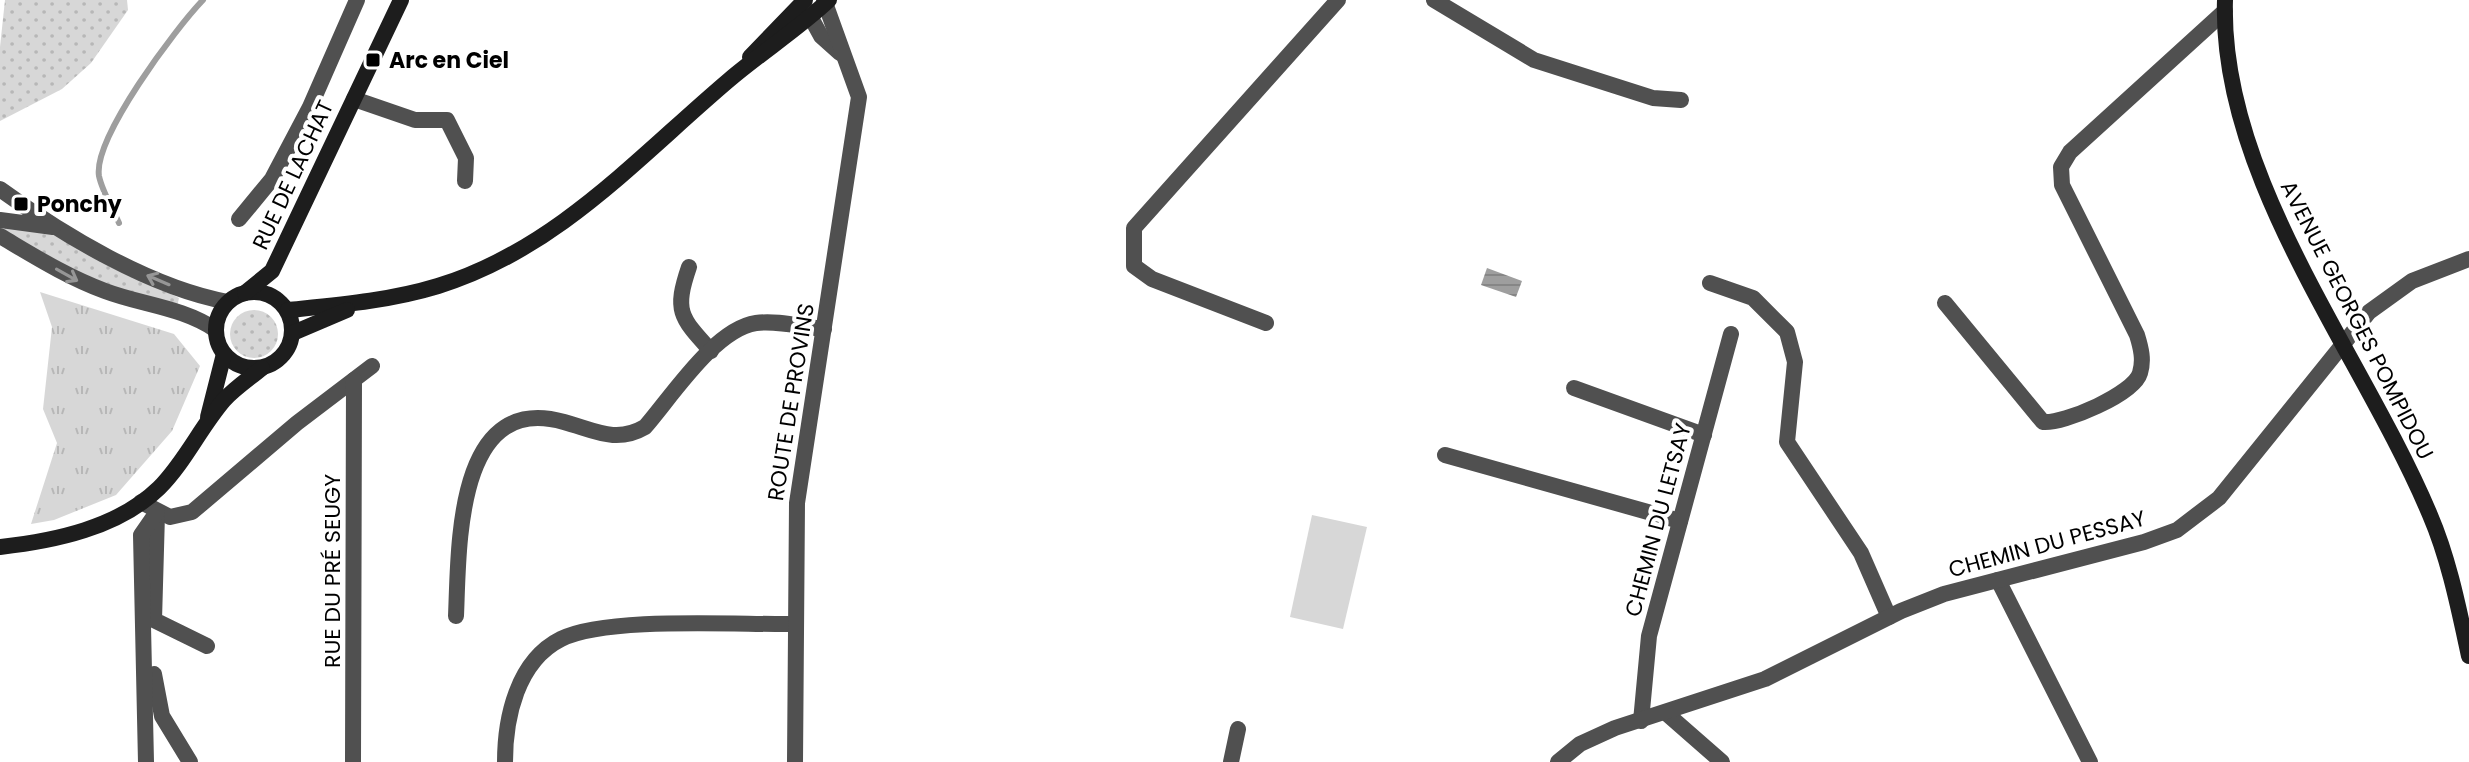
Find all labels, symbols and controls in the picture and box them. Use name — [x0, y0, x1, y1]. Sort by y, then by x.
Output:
place label: Arc en Ciel — [389, 45, 509, 76]
marker: Arc en Ciel — [364, 51, 382, 69]
street label: RUE DE LACHAT — [245, 95, 341, 255]
street label: AVENUE GEORGES POMPIDOU — [2273, 175, 2441, 465]
place label: Ponchy — [37, 189, 122, 220]
marker: Ponchy — [12, 195, 30, 213]
one-way arrow — [55, 268, 79, 283]
one-way arrow — [146, 271, 171, 286]
street label: ROUTE DE PROVINS — [760, 301, 822, 503]
street label: CHEMIN DU LETSAY — [1617, 420, 1699, 620]
street label: RUE DU PRÉ SEUGY — [317, 474, 348, 668]
street label: CHEMIN DU PESSAY — [1945, 503, 2149, 585]

